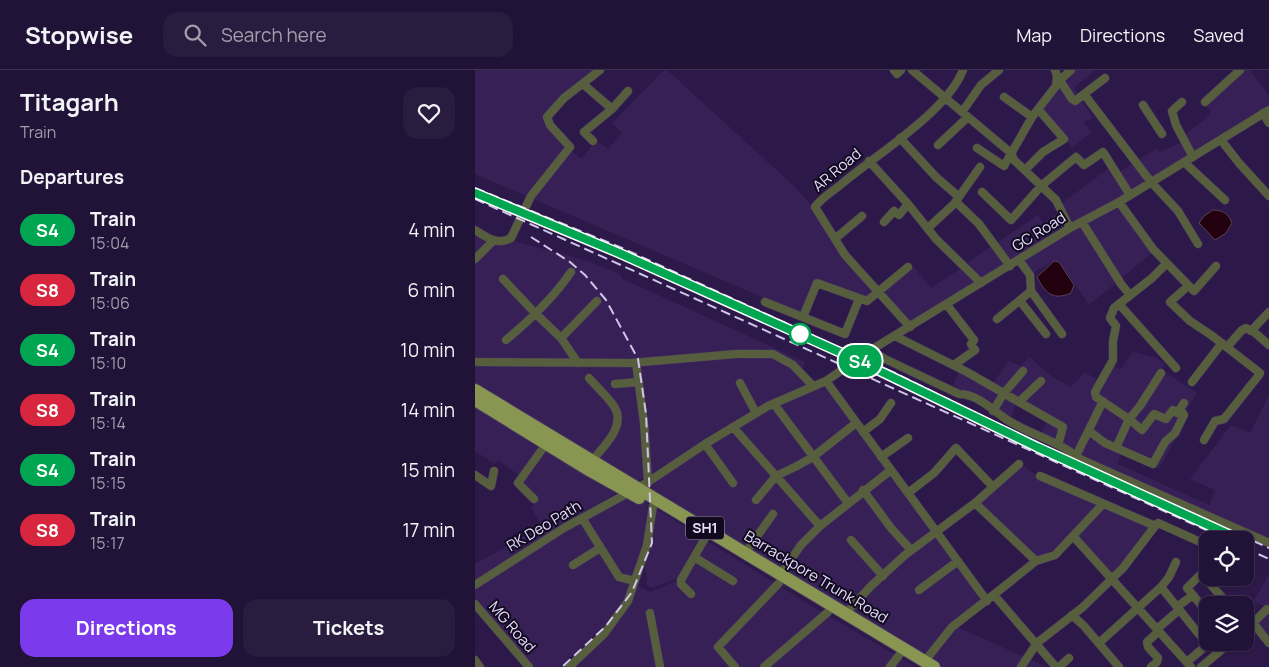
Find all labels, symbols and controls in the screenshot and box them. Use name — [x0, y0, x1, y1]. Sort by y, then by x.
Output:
search box — [163, 12, 513, 57]
text: Stopwise — [25, 18, 133, 51]
icon: search — [181, 21, 209, 49]
text: Search here — [221, 22, 327, 48]
text: Map — [1016, 23, 1052, 47]
text: Directions — [1080, 23, 1165, 47]
text: Saved — [1193, 23, 1244, 47]
text: Titagarh — [20, 85, 119, 118]
button: heart — [403, 87, 455, 139]
text: Train — [20, 121, 56, 143]
street label: AR Road — [808, 143, 865, 196]
text: Departures — [20, 164, 124, 190]
text: Train — [90, 206, 136, 232]
street label: GC Road — [1008, 207, 1070, 256]
text: 4 min — [408, 217, 455, 243]
text: S4 — [36, 218, 59, 242]
text: 15:04 — [90, 232, 129, 254]
text: Train — [90, 266, 136, 292]
text: 6 min — [408, 277, 455, 303]
text: S8 — [36, 278, 59, 302]
text: 15:06 — [90, 292, 130, 314]
unlabelled marker — [789, 323, 811, 345]
text: Train — [90, 326, 136, 352]
text: 10 min — [400, 337, 455, 363]
text: S4 — [36, 338, 59, 362]
line badge: S4 — [837, 345, 883, 377]
text: S4 — [849, 349, 871, 373]
text: 15:10 — [90, 352, 126, 374]
text: Train — [90, 386, 136, 412]
text: 14 min — [401, 397, 455, 423]
text: S8 — [36, 398, 59, 422]
text: 15:14 — [90, 412, 126, 434]
text: Train — [90, 446, 136, 472]
text: 15 min — [401, 457, 455, 483]
text: S4 — [36, 458, 59, 482]
text: 15:15 — [90, 472, 126, 494]
street label: RK Deo Path — [502, 495, 585, 556]
text: Train — [90, 506, 136, 532]
road number: SH1 — [686, 516, 724, 539]
text: 17 min — [402, 517, 455, 543]
text: S8 — [36, 518, 59, 542]
street label: Barrackpore Trunk Road — [740, 525, 892, 628]
map controls — [1199, 531, 1254, 651]
button: locate — [1199, 531, 1254, 586]
text: 15:17 — [90, 532, 125, 554]
street label: MG Road — [484, 596, 541, 657]
button: layers — [1199, 596, 1254, 651]
button: Directions — [20, 599, 233, 657]
button: Tickets — [243, 599, 455, 657]

